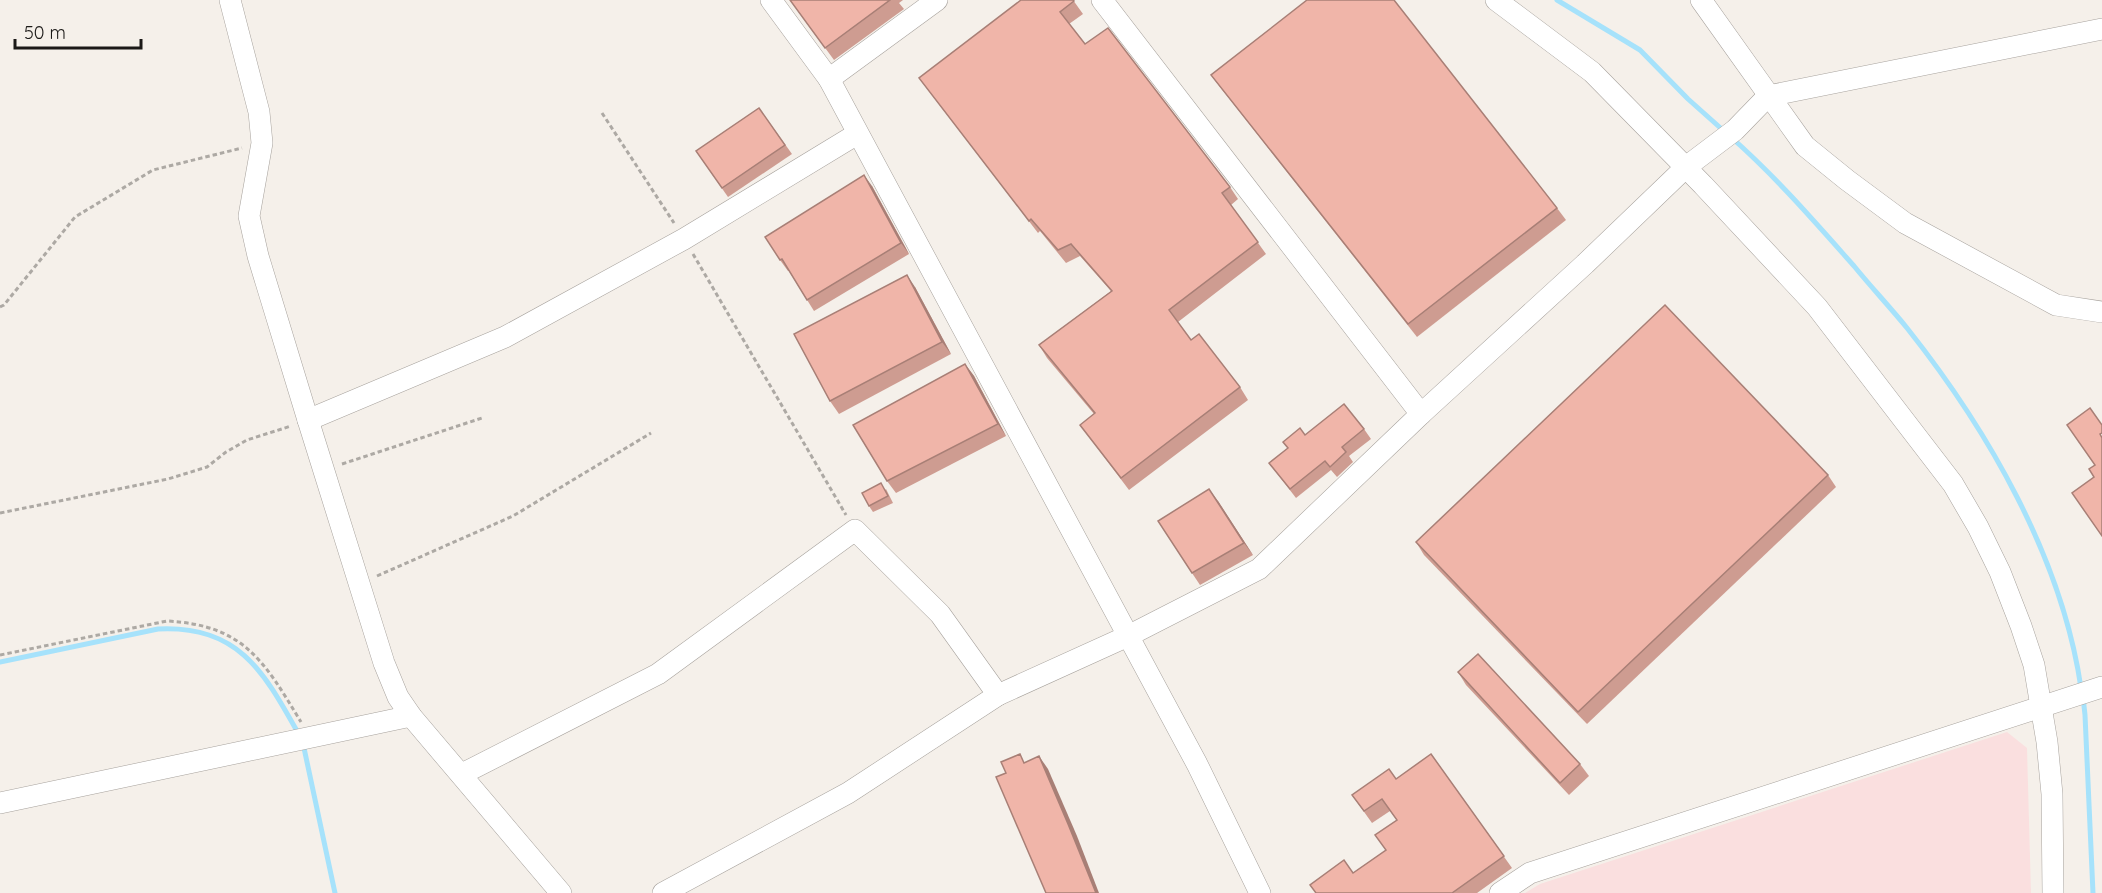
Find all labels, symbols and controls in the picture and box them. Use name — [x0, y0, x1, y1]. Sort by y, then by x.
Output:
scale bar — [15, 12, 141, 50]
text: 50 m — [24, 21, 66, 44]

